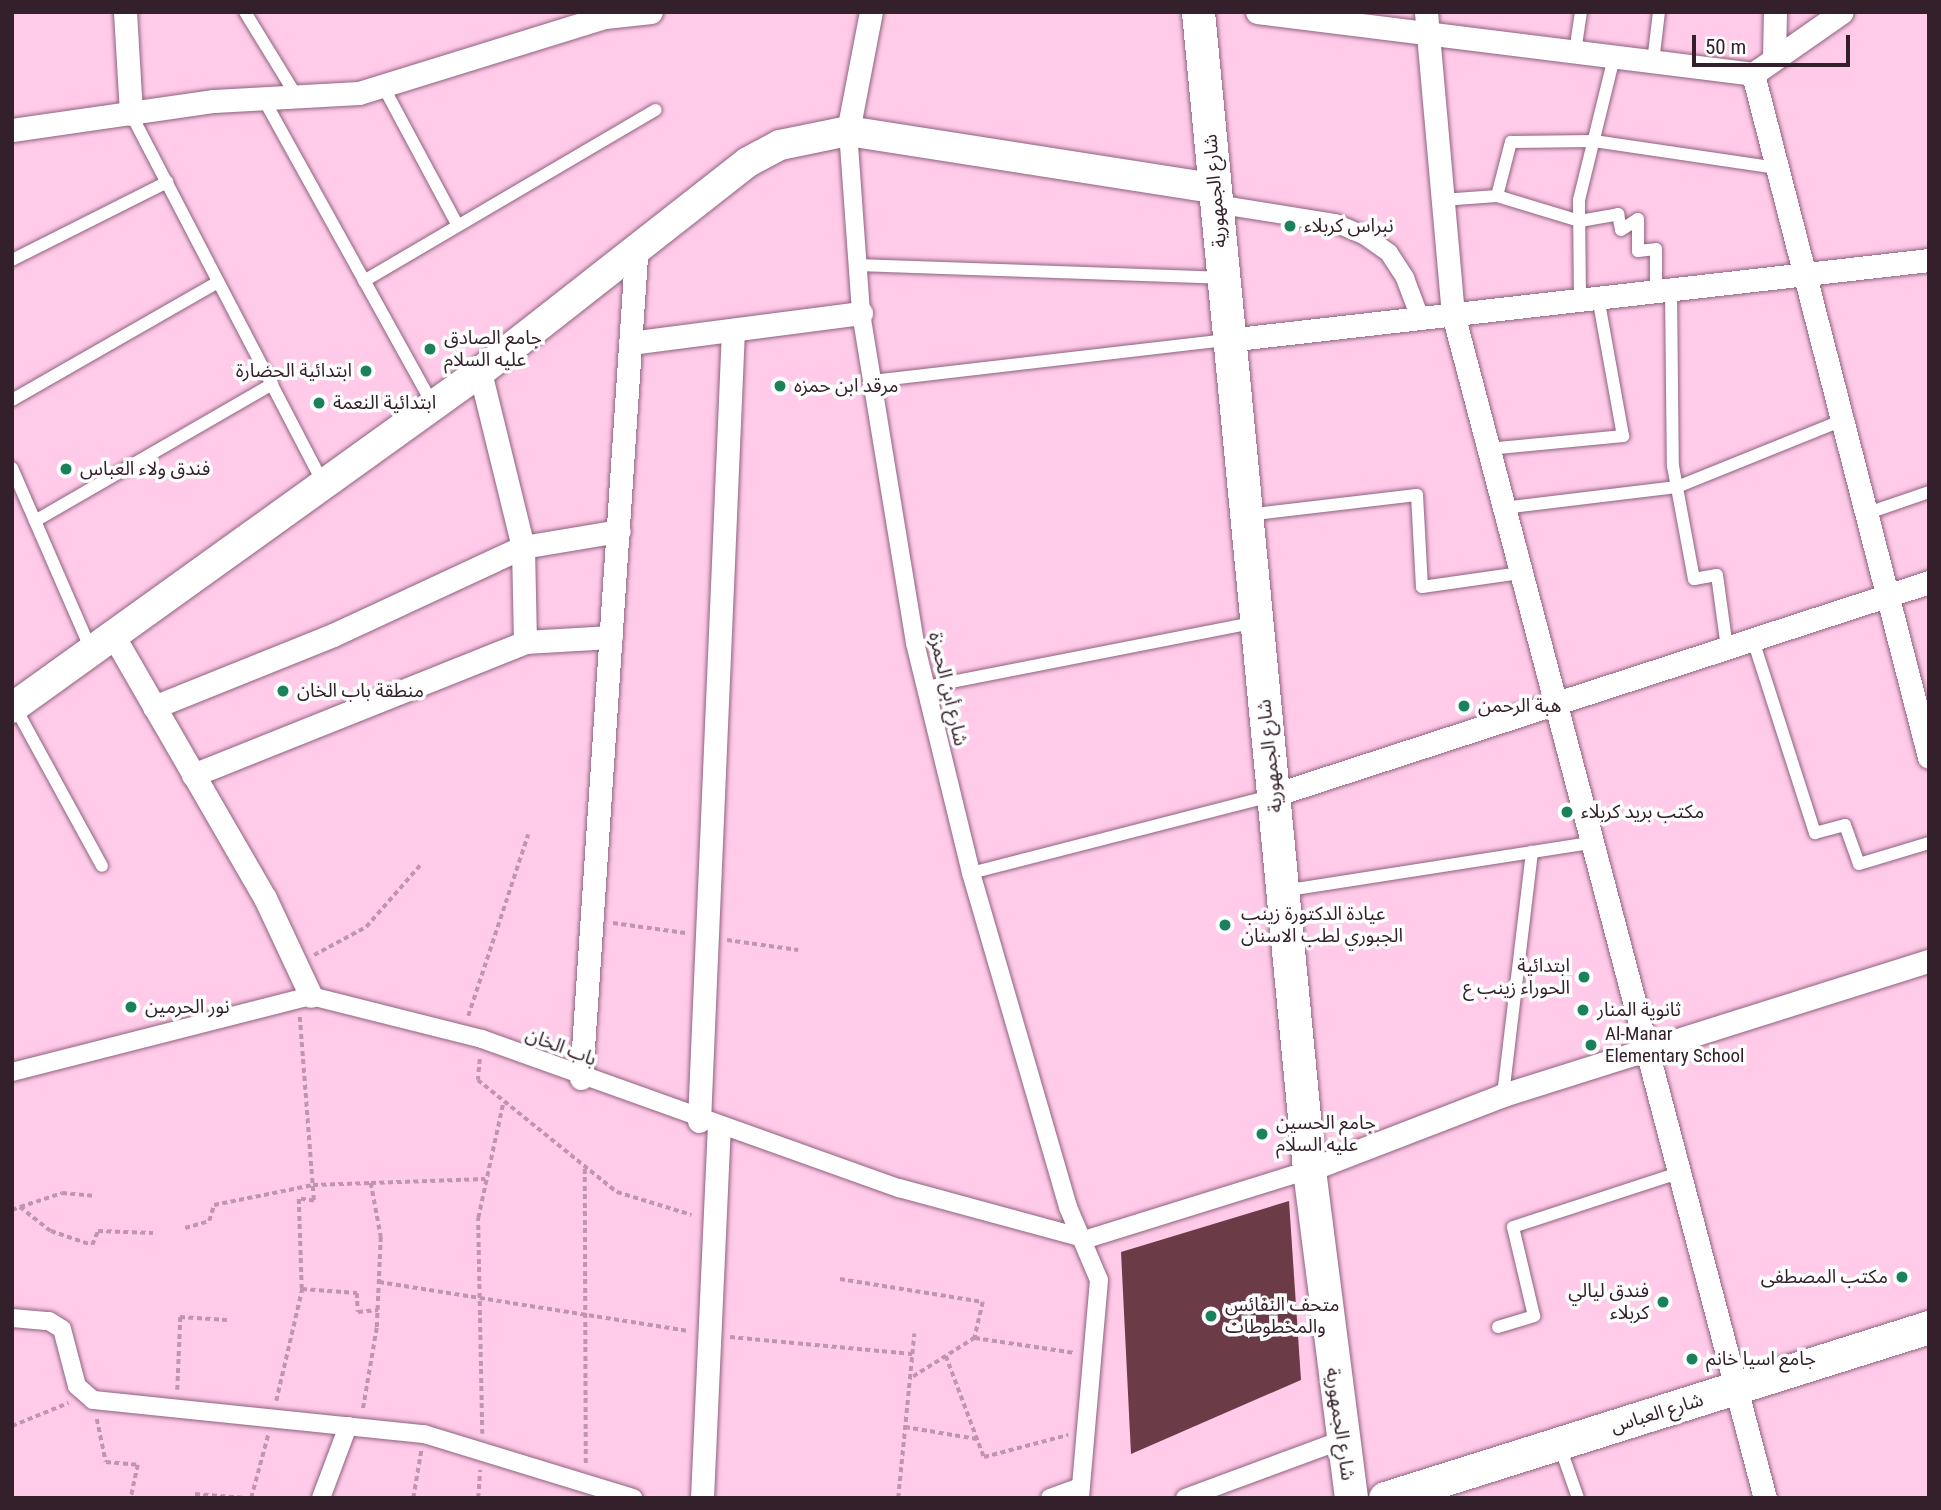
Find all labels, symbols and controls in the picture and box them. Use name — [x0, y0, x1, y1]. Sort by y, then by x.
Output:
scale bar — [1696, 21, 1854, 65]
text: 50 m — [1705, 35, 1746, 59]
street label: شارع الجمهورية — [1199, 133, 1231, 249]
place label: نبراس كربلاء — [1304, 215, 1394, 237]
marker: نبراس كربلاء — [1282, 218, 1298, 234]
place label: جامع الصادق عليه السلام — [444, 327, 542, 371]
marker: جامع الصادق عليه السلام — [422, 341, 438, 357]
place label: ابتدائية الحضارة — [236, 360, 352, 382]
marker: ابتدائية الحضارة — [358, 363, 374, 379]
place label: مرقد ابن حمزه — [794, 375, 898, 397]
marker: مرقد ابن حمزه — [772, 378, 788, 394]
place label: ابتدائية النعمة — [333, 392, 436, 414]
marker: ابتدائية النعمة — [311, 395, 327, 411]
place label: فندق ولاء العباس — [80, 458, 210, 480]
marker: فندق ولاء العباس — [58, 461, 74, 477]
street label: شارع أبن الحمزة — [924, 630, 972, 748]
place label: منطقة باب الخان — [297, 680, 424, 702]
marker: منطقة باب الخان — [275, 683, 291, 699]
place label: هبة الرحمن — [1478, 695, 1561, 717]
street label: شارع الجمهورية — [1253, 698, 1287, 814]
marker: هبة الرحمن — [1456, 698, 1472, 714]
place label: مكتب بريد كربلاء — [1581, 801, 1704, 823]
marker: مكتب بريد كربلاء — [1559, 804, 1575, 820]
place label: عيادة الدكتورة زينب الجبوري لطب الاسنان — [1241, 903, 1403, 947]
marker: عيادة الدكتورة زينب الجبوري لطب الاسنان — [1215, 915, 1235, 935]
place label: ابتدائية الحوراء زينب ع — [1463, 955, 1570, 999]
marker: ابتدائية الحوراء زينب ع — [1576, 969, 1592, 985]
place label: نور الحرمين — [145, 996, 230, 1018]
marker: نور الحرمين — [123, 999, 139, 1015]
place label: ثانوية المنار — [1597, 999, 1681, 1021]
marker: ثانوية المنار — [1575, 1002, 1591, 1018]
street label: باب الخان — [522, 1023, 600, 1071]
place label: Al-Manar Elementary School — [1605, 1023, 1744, 1067]
marker: Al-Manar Elementary School — [1583, 1037, 1599, 1053]
place label: جامع الحسين عليه السلام — [1276, 1112, 1376, 1156]
marker: جامع الحسين عليه السلام — [1254, 1126, 1270, 1142]
place label: مكتب المصطفى — [1761, 1266, 1888, 1288]
marker: مكتب المصطفى — [1894, 1269, 1910, 1285]
place label: فندق ليالي كربلاء — [1568, 1280, 1649, 1324]
place label: متحف النفائس والمخطوطات — [1225, 1294, 1340, 1338]
marker: فندق ليالي كربلاء — [1655, 1294, 1671, 1310]
marker: متحف النفائس والمخطوطات — [1203, 1308, 1219, 1324]
place label: جامع اسيا خانم — [1706, 1348, 1816, 1370]
marker: جامع اسيا خانم — [1684, 1351, 1700, 1367]
street label: شارع الجمهورية — [1321, 1366, 1359, 1482]
street label: شارع العباس — [1608, 1388, 1706, 1438]

